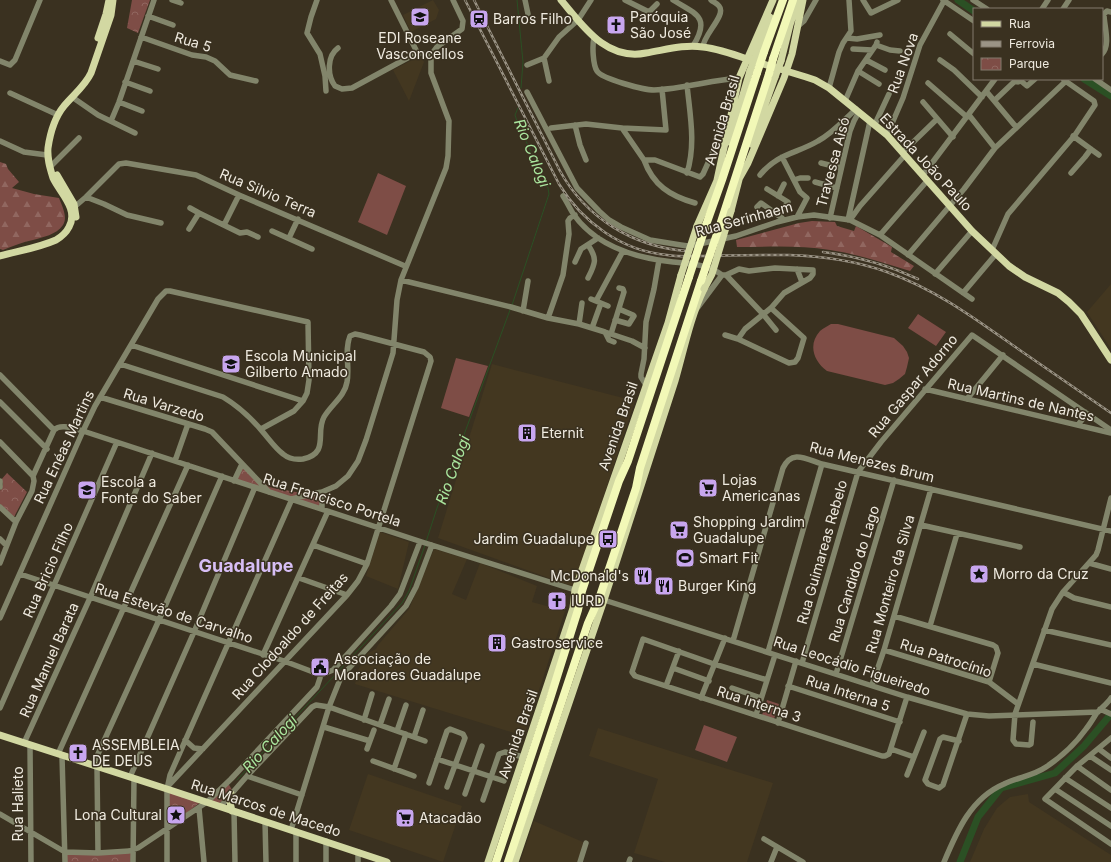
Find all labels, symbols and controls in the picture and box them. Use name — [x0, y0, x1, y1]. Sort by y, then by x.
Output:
school or university icon: EDI Roseane Vasconcellos — [409, 6, 431, 28]
station icon: Barros Filho — [468, 8, 490, 30]
place label: Paróquia São José — [630, 8, 691, 41]
legend — [973, 8, 1103, 80]
place label: Barros Filho — [493, 10, 572, 27]
church icon: Paróquia São José — [605, 14, 627, 36]
text: Rua — [1009, 16, 1031, 31]
street label: Rua 5 — [173, 28, 214, 55]
place label: EDI Roseane Vasconcellos — [376, 29, 464, 62]
street label: Rua Nova — [884, 30, 921, 96]
text: Ferrovia — [1009, 36, 1055, 51]
text: Parque — [1009, 56, 1049, 71]
street label: Avenida Brasil — [701, 73, 743, 167]
street label: Estrada João Paulo — [877, 109, 976, 214]
street label: Travessa Aisó — [812, 115, 853, 209]
water label: Rio Calogi — [510, 116, 555, 190]
street label: Rua Silvio Terra — [217, 165, 319, 221]
street label: Rua Serinhaem — [693, 197, 794, 240]
street label: Rua Gaspar Adorno — [865, 331, 961, 441]
place label: Escola Municipal Gilberto Amado — [245, 347, 356, 380]
school or university icon: Escola Municipal Gilberto Amado — [220, 353, 242, 375]
street label: Rua Martins de Nantes — [946, 374, 1096, 425]
street label: Avenida Brasil — [594, 379, 641, 473]
street label: Rua Varzedo — [122, 384, 207, 425]
street label: Rua Enéas Martins — [30, 388, 97, 506]
building icon: Eternit — [516, 422, 538, 444]
place label: Eternit — [541, 424, 584, 441]
water label: Rio Calogi — [431, 432, 474, 507]
street label: Rua Menezes Brum — [808, 438, 936, 485]
street label: Rua Francisco Portela — [261, 469, 403, 530]
place label: Lojas Americanas — [722, 471, 800, 504]
place label: Escola a Fonte do Saber — [101, 473, 202, 506]
supermarket icon: Lojas Americanas — [697, 477, 719, 499]
street label: Rua Guimareas Rebelo — [793, 478, 850, 626]
school or university icon: Escola a Fonte do Saber — [76, 479, 98, 501]
street label: Rua Candido do Lago — [825, 503, 882, 644]
street label: Rua Monteiro da Silva — [862, 512, 917, 655]
place label: Shopping Jardim Guadalupe — [693, 513, 805, 546]
street label: Rua Bricio Filho — [19, 519, 76, 620]
supermarket icon: Shopping Jardim Guadalupe — [668, 519, 690, 541]
bus stop icon: Jardim Guadalupe — [597, 528, 619, 550]
place label: Jardim Guadalupe — [474, 530, 594, 547]
sports icon: Smart Fit — [674, 547, 696, 569]
place label: Smart Fit — [699, 549, 759, 566]
district label: Guadalupe — [198, 555, 294, 576]
place icon: Morro da Cruz — [968, 563, 990, 585]
restaurant icon: McDonald's — [632, 565, 654, 587]
place label: Morro da Cruz — [993, 565, 1089, 582]
place label: McDonald's — [550, 567, 629, 584]
street label: Rua Clodoaldo de Freitas — [228, 569, 351, 703]
restaurant icon: Burger King — [653, 575, 675, 597]
place label: Burger King — [678, 577, 756, 594]
street label: Rua Estevão de Carvalho — [93, 579, 255, 646]
church icon: IURD — [546, 590, 568, 612]
place label: IURD — [571, 592, 604, 609]
street label: Rua Manuel Barata — [15, 600, 82, 720]
building icon: Gastroservice — [486, 632, 508, 654]
street label: Rua Leocádio Figueiredo — [771, 632, 933, 699]
place label: Gastroservice — [511, 634, 603, 651]
street label: Rua Patrocínio — [898, 635, 994, 680]
place label: Associação de Moradores Guadalupe — [334, 650, 481, 683]
public building icon: Associação de Moradores Guadalupe — [309, 656, 331, 678]
street label: Rua Interna 5 — [804, 671, 893, 714]
street label: Rua Interna 3 — [715, 682, 804, 725]
street label: Avenida Brasil — [494, 687, 541, 781]
water label: Rio Calogi — [238, 711, 301, 777]
place label: ASSEMBLEIA DE DEUS — [92, 736, 180, 769]
church icon: ASSEMBLEIA DE DEUS — [67, 742, 89, 764]
street label: Rua Halieto — [9, 766, 26, 842]
street label: Rua Marcos de Macedo — [189, 775, 343, 840]
place icon: Lona Cultural — [165, 804, 187, 826]
place label: Lona Cultural — [74, 806, 162, 823]
supermarket icon: Atacadão — [394, 807, 416, 829]
place label: Atacadão — [419, 809, 482, 826]

